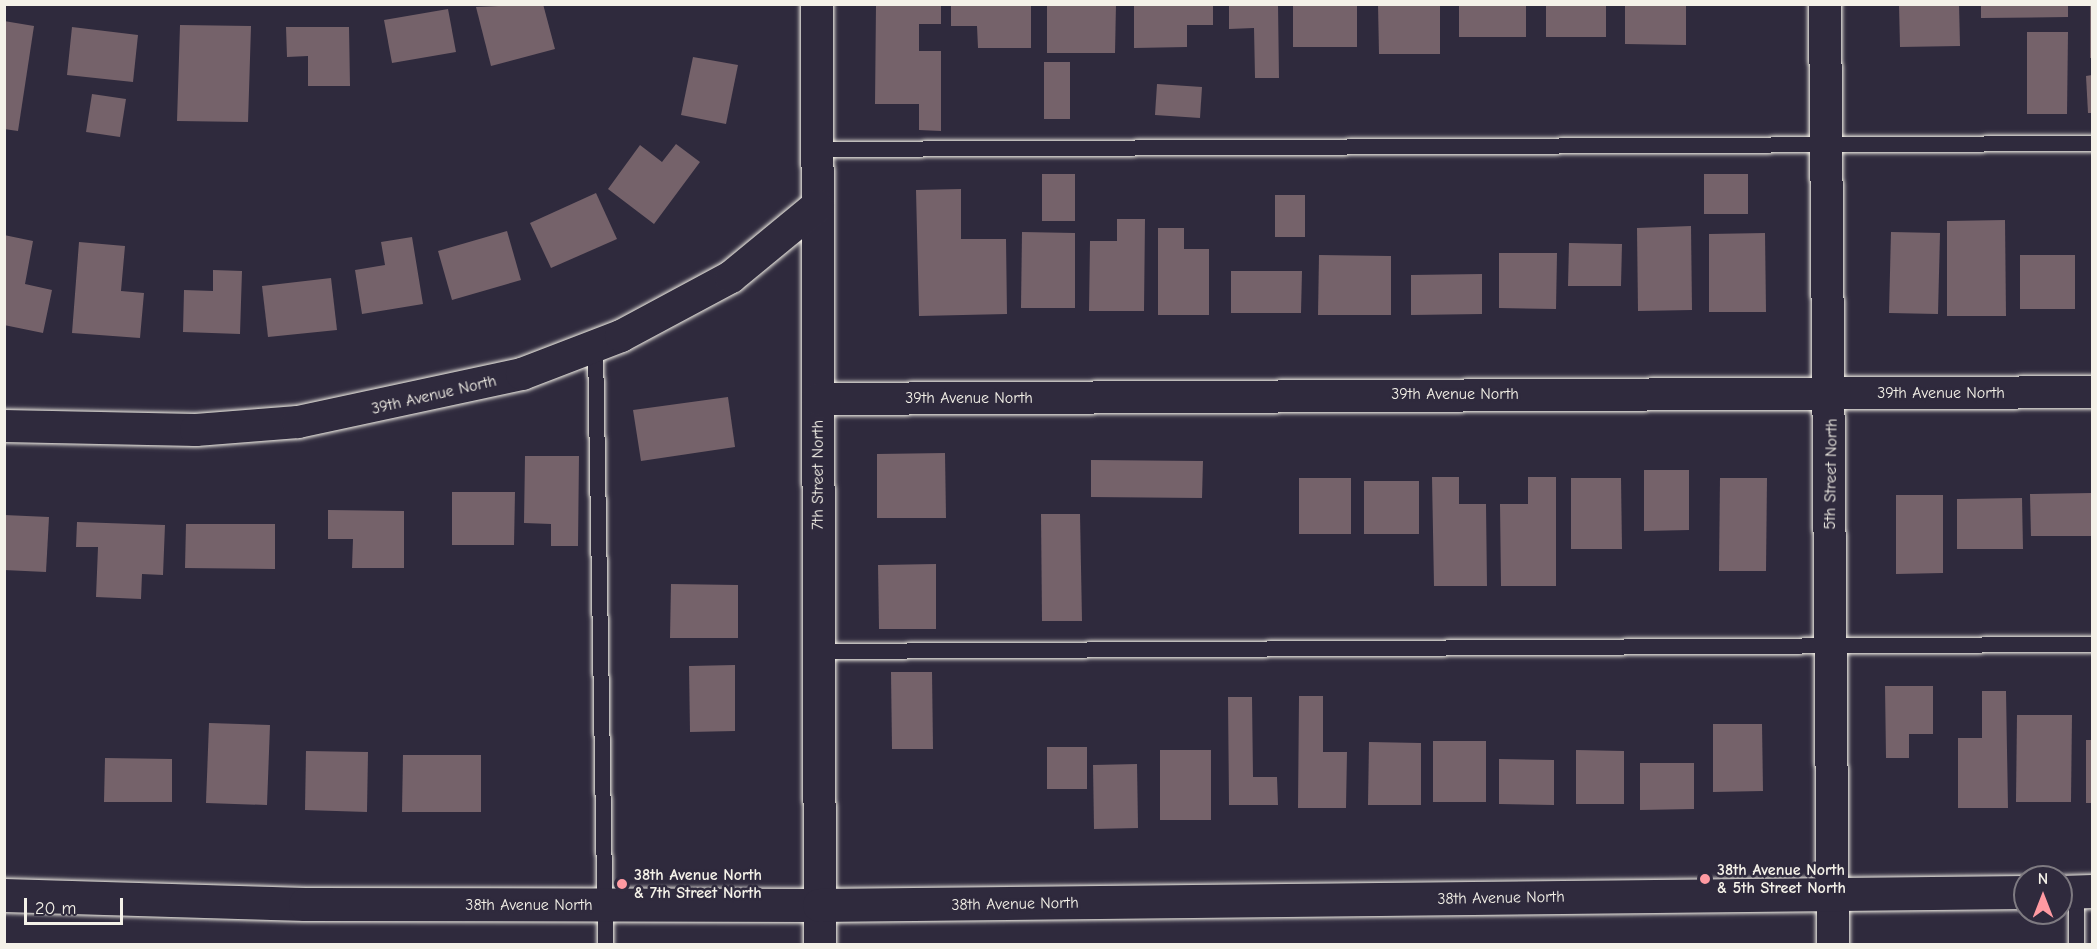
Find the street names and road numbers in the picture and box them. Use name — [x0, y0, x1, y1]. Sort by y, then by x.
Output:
street label: 39th Avenue North — [370, 371, 498, 419]
street label: 39th Avenue North — [1877, 383, 2005, 403]
street label: 39th Avenue North — [1391, 384, 1519, 404]
street label: 39th Avenue North — [905, 388, 1033, 408]
street label: 5th Street North — [1820, 418, 1842, 530]
street label: 7th Street North — [808, 420, 828, 530]
street label: 38th Avenue North — [1437, 887, 1565, 909]
street label: 38th Avenue North — [951, 893, 1079, 915]
street label: 38th Avenue North — [465, 895, 593, 915]

